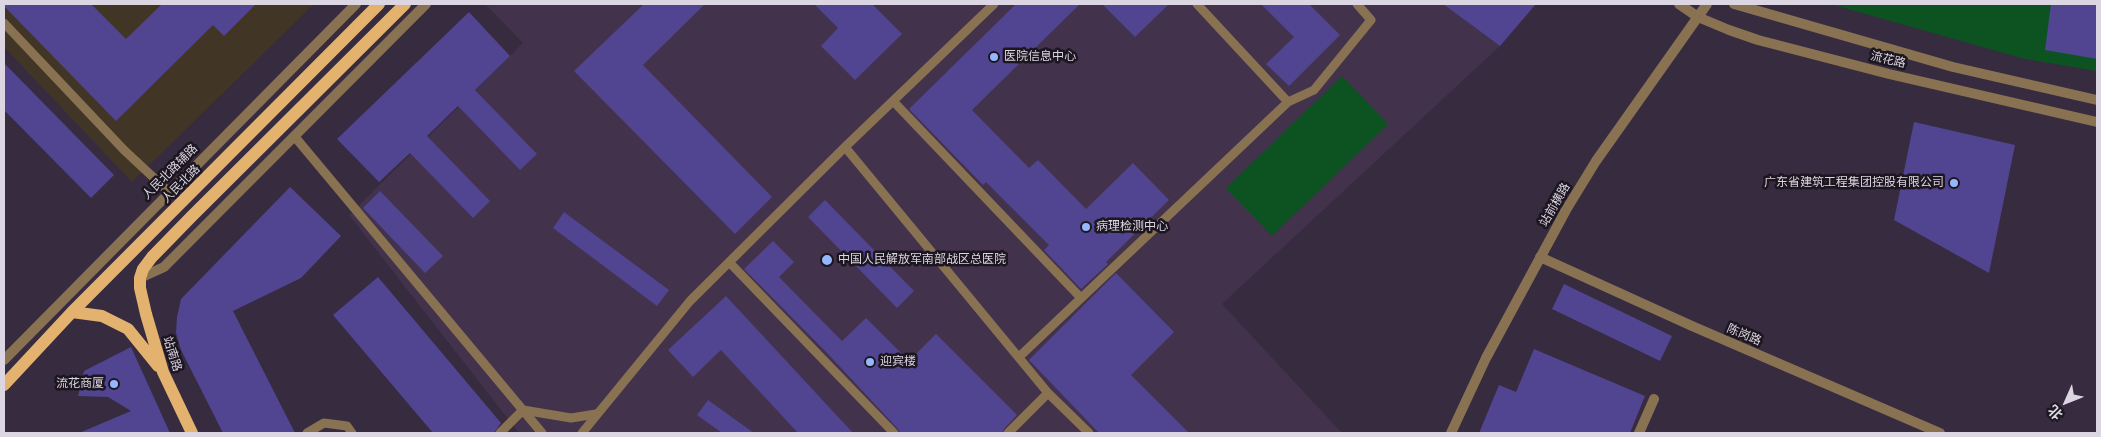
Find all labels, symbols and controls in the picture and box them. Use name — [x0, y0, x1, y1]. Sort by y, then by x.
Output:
street label: 流花路 — [1869, 49, 1907, 71]
place label: 医院信息中心 — [1004, 50, 1076, 64]
marker: 医院信息中心 — [988, 51, 1000, 63]
street label: 人民北路辅路 — [139, 141, 201, 203]
street label: 人民北路 — [159, 162, 203, 206]
place label: 广东省建筑工程集团控股有限公司 — [1764, 176, 1944, 190]
marker: 广东省建筑工程集团控股有限公司 — [1948, 177, 1960, 189]
street label: 站前横路 — [1537, 181, 1573, 229]
place label: 病理检测中心 — [1096, 220, 1168, 234]
marker: 病理检测中心 — [1080, 221, 1092, 233]
marker: 中国人民解放军南部战区总医院 — [820, 253, 834, 267]
place label: 中国人民解放军南部战区总医院 — [838, 253, 1006, 267]
street label: 陈岗路 — [1725, 321, 1763, 349]
street label: 站南路 — [160, 335, 184, 373]
place label: 迎宾楼 — [880, 355, 916, 369]
marker: 迎宾楼 — [864, 356, 876, 368]
place label: 流花商厦 — [56, 377, 104, 391]
north arrow — [2041, 377, 2091, 427]
marker: 流花商厦 — [108, 378, 120, 390]
text: 北 — [2044, 401, 2067, 424]

